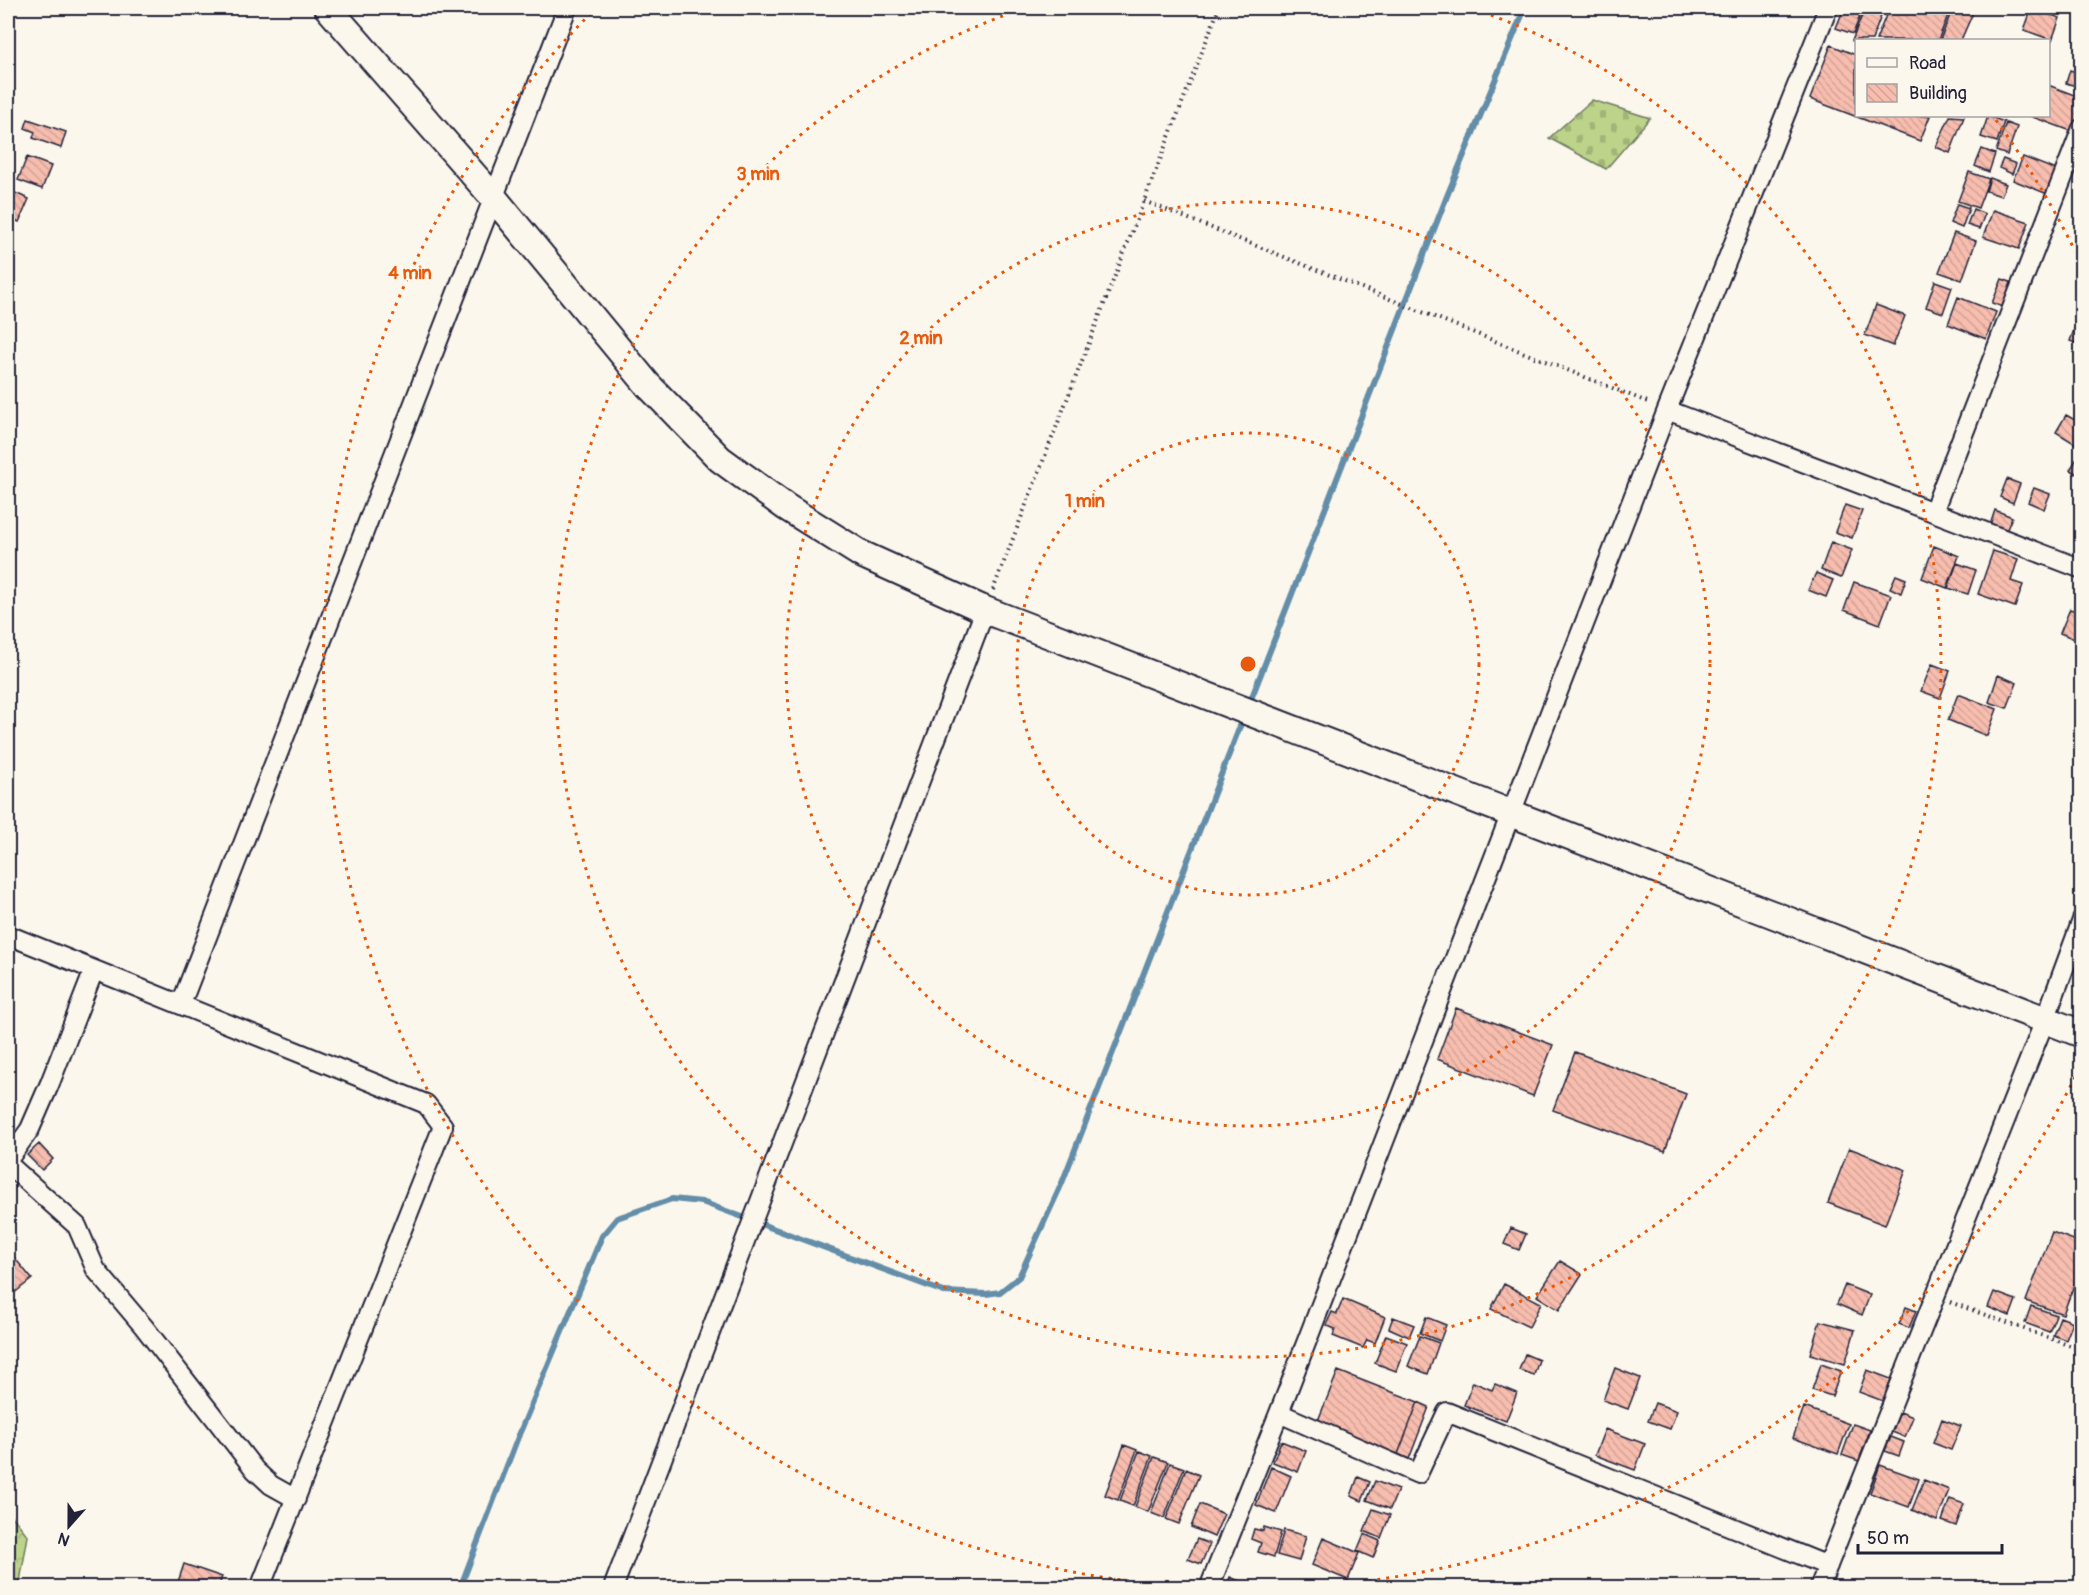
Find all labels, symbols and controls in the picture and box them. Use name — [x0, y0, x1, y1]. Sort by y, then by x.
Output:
legend — [1855, 39, 2050, 117]
text: Road — [1909, 52, 1946, 75]
text: Building — [1909, 82, 1967, 105]
text: 3 min — [736, 163, 780, 186]
text: 4 min — [388, 262, 432, 285]
text: 2 min — [899, 327, 943, 350]
text: 1 min — [1065, 490, 1105, 513]
centre of rings — [1238, 654, 1258, 674]
north arrow — [39, 1496, 99, 1556]
scale bar — [1858, 1517, 2002, 1555]
text: 50 m — [1867, 1527, 1909, 1550]
text: N — [55, 1528, 73, 1550]

